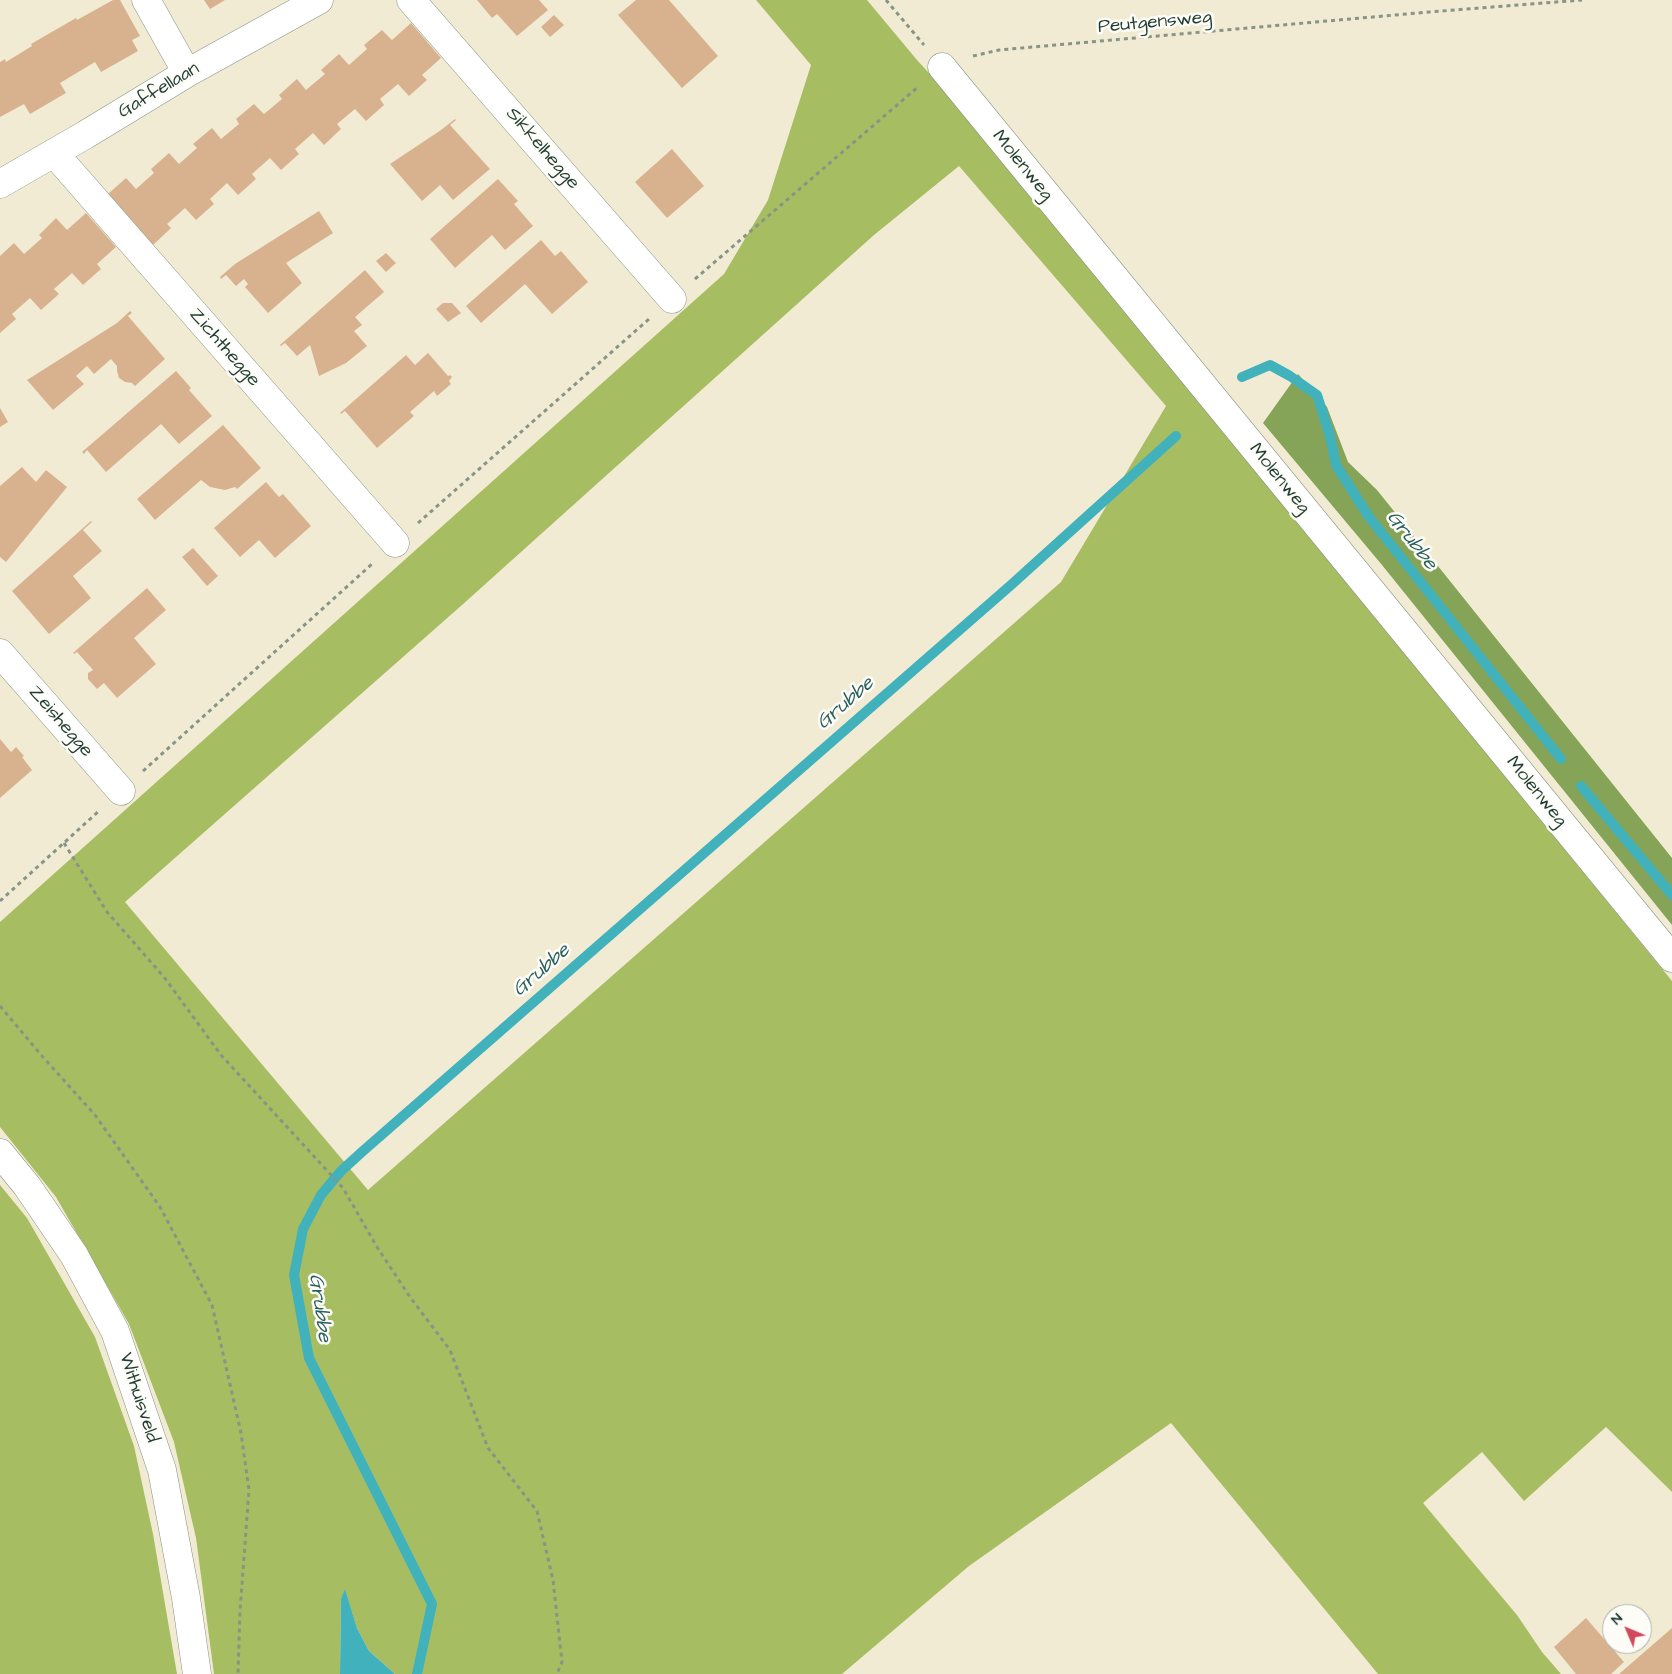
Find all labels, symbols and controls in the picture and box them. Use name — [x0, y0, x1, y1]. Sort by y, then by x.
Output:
street label: Peutgensweg — [1097, 7, 1213, 39]
street label: Gaffellaan — [114, 58, 204, 124]
street label: Sikkelhegge — [500, 103, 584, 195]
street label: Molenweg — [987, 126, 1057, 206]
street label: Zichthegge — [184, 304, 264, 392]
street label: Molenweg — [1244, 439, 1314, 519]
water label: Grubbe — [1381, 507, 1441, 575]
water label: Grubbe — [812, 673, 880, 735]
street label: Zeishegge — [23, 682, 97, 762]
street label: Molenweg — [1501, 752, 1571, 832]
water label: Grubbe — [508, 940, 576, 1002]
water label: Grubbe — [302, 1273, 336, 1343]
street label: Withuisveld — [113, 1350, 163, 1446]
north arrow — [1602, 1604, 1652, 1654]
text: N — [1607, 1609, 1627, 1629]

